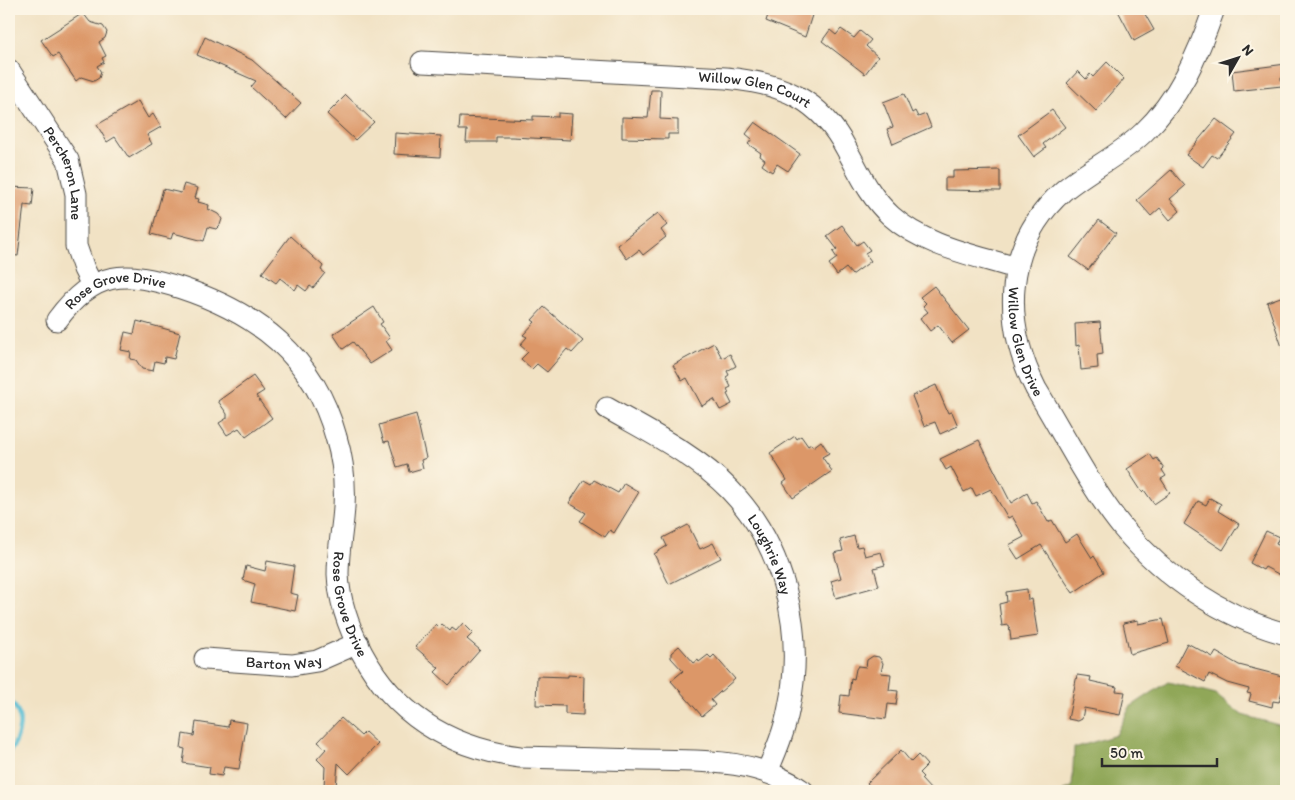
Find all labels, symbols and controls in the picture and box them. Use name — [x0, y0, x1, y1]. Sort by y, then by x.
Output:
north arrow — [1212, 32, 1262, 82]
text: N — [1238, 41, 1257, 59]
street label: Willow Glen Court — [698, 68, 815, 112]
street label: Percheron Lane — [40, 123, 85, 220]
street label: Rose Grove Drive — [61, 268, 168, 313]
street label: Willow Glen Drive — [1004, 286, 1047, 400]
street label: Loughrie Way — [744, 511, 795, 596]
street label: Rose Grove Drive — [329, 551, 371, 660]
street label: Barton Way — [245, 651, 325, 674]
scale bar — [1102, 735, 1218, 767]
text: 50 m — [1110, 744, 1143, 762]

